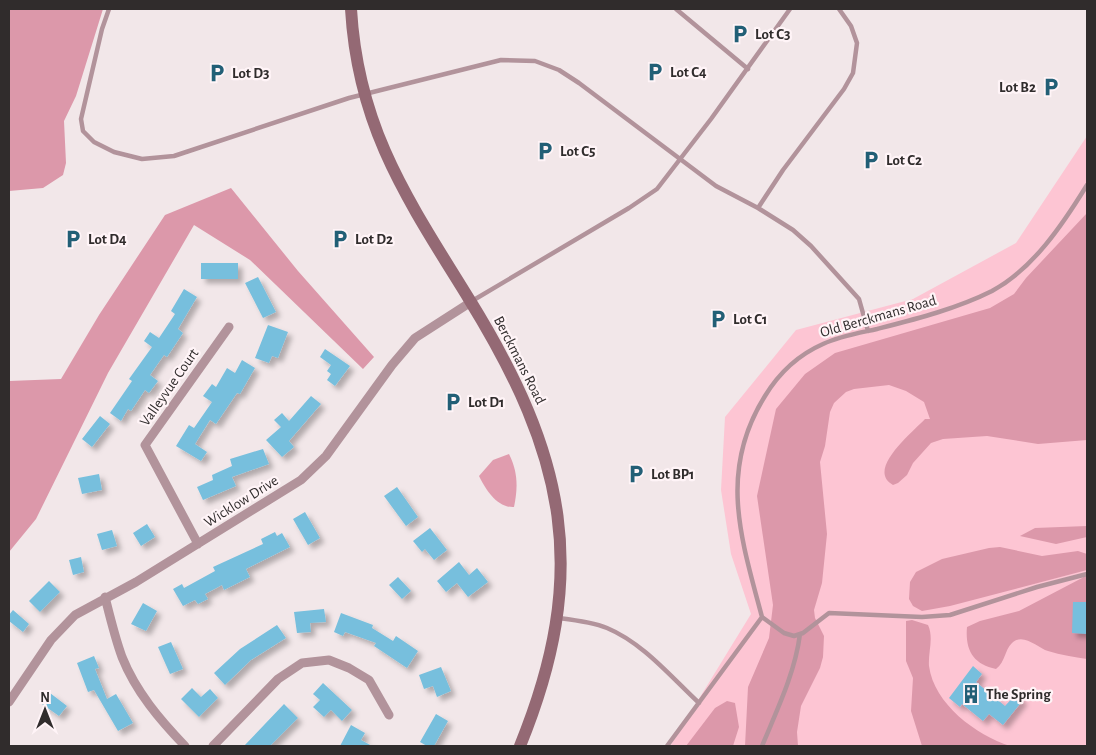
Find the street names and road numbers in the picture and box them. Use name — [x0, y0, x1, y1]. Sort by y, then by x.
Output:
street label: Old Berckmans Road — [818, 293, 938, 340]
street label: Berckmans Road — [491, 314, 548, 407]
street label: Valleyvue Court — [137, 346, 202, 429]
street label: Wicklow Drive — [202, 473, 281, 530]

